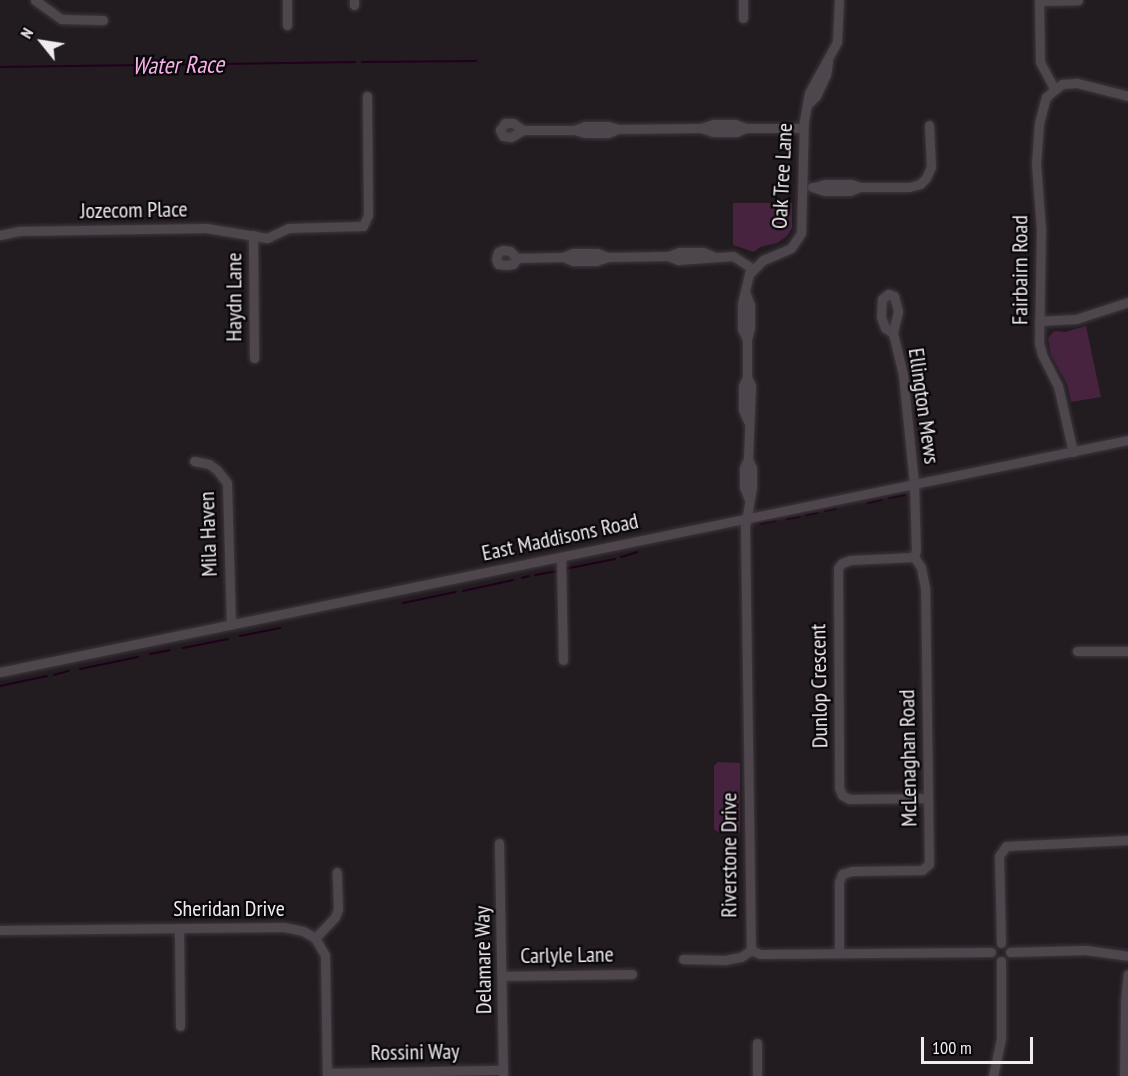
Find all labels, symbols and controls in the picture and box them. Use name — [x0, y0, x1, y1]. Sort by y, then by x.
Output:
north arrow — [12, 12, 72, 72]
text: N — [16, 24, 37, 42]
water label: Water Race — [132, 50, 224, 80]
street label: Oak Tree Lane — [766, 122, 798, 230]
street label: Jozecom Place — [80, 196, 188, 224]
street label: Fairbairn Road — [1007, 215, 1033, 325]
street label: Haydn Lane — [221, 252, 247, 342]
street label: Ellington Mews — [903, 346, 945, 466]
street label: Mila Haven — [193, 491, 223, 577]
street label: East Maddisons Road — [479, 508, 641, 566]
street label: Dunlop Crescent — [805, 624, 833, 748]
street label: McLenaghan Road — [894, 689, 922, 827]
street label: Riverstone Drive — [716, 792, 742, 918]
street label: Sheridan Drive — [173, 896, 285, 922]
street label: Delamare Way — [469, 905, 497, 1015]
street label: Carlyle Lane — [520, 941, 614, 969]
scale bar — [924, 1025, 1036, 1063]
text: 100 m — [932, 1036, 972, 1059]
street label: Rossini Way — [370, 1038, 460, 1066]

